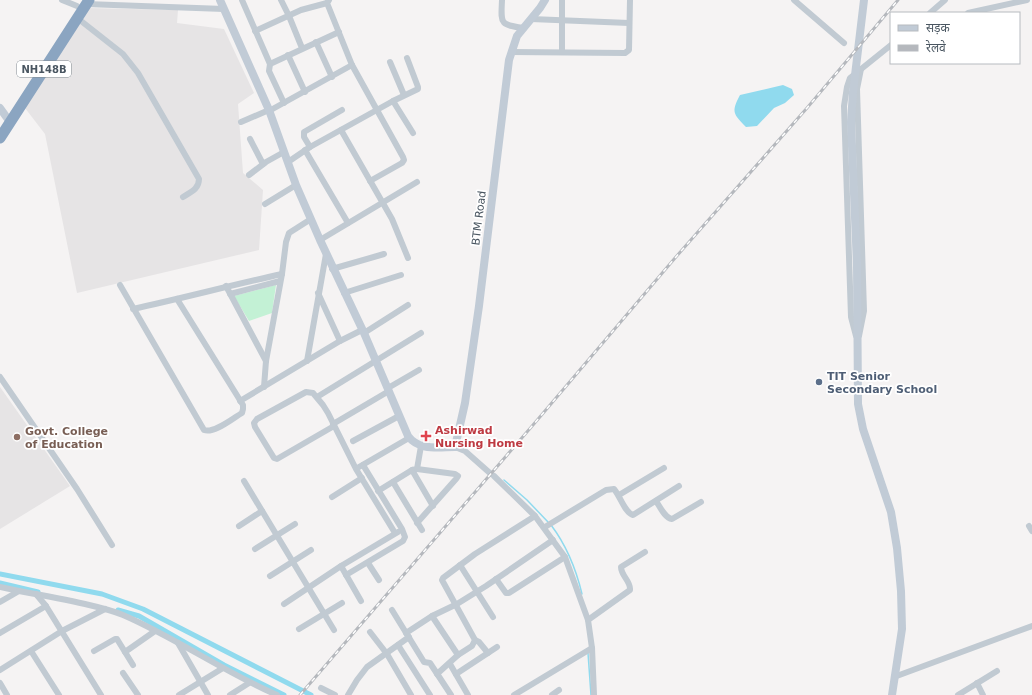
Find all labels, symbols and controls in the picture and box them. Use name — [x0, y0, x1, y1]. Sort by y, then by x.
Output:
legend — [890, 12, 1020, 64]
text: सड़क — [926, 21, 951, 35]
text: रेलवे — [926, 40, 946, 55]
road number: NH148B — [17, 61, 71, 77]
street label: BTM Road — [469, 190, 489, 246]
place label: TIT Senior Secondary School — [827, 370, 937, 396]
marker: TIT Senior Secondary School — [814, 377, 824, 387]
place label: Ashirwad Nursing Home — [435, 424, 523, 450]
place label: Govt. College of Education — [25, 425, 108, 451]
marker: Ashirwad Nursing Home — [420, 430, 432, 442]
marker: Govt. College of Education — [12, 432, 22, 442]

